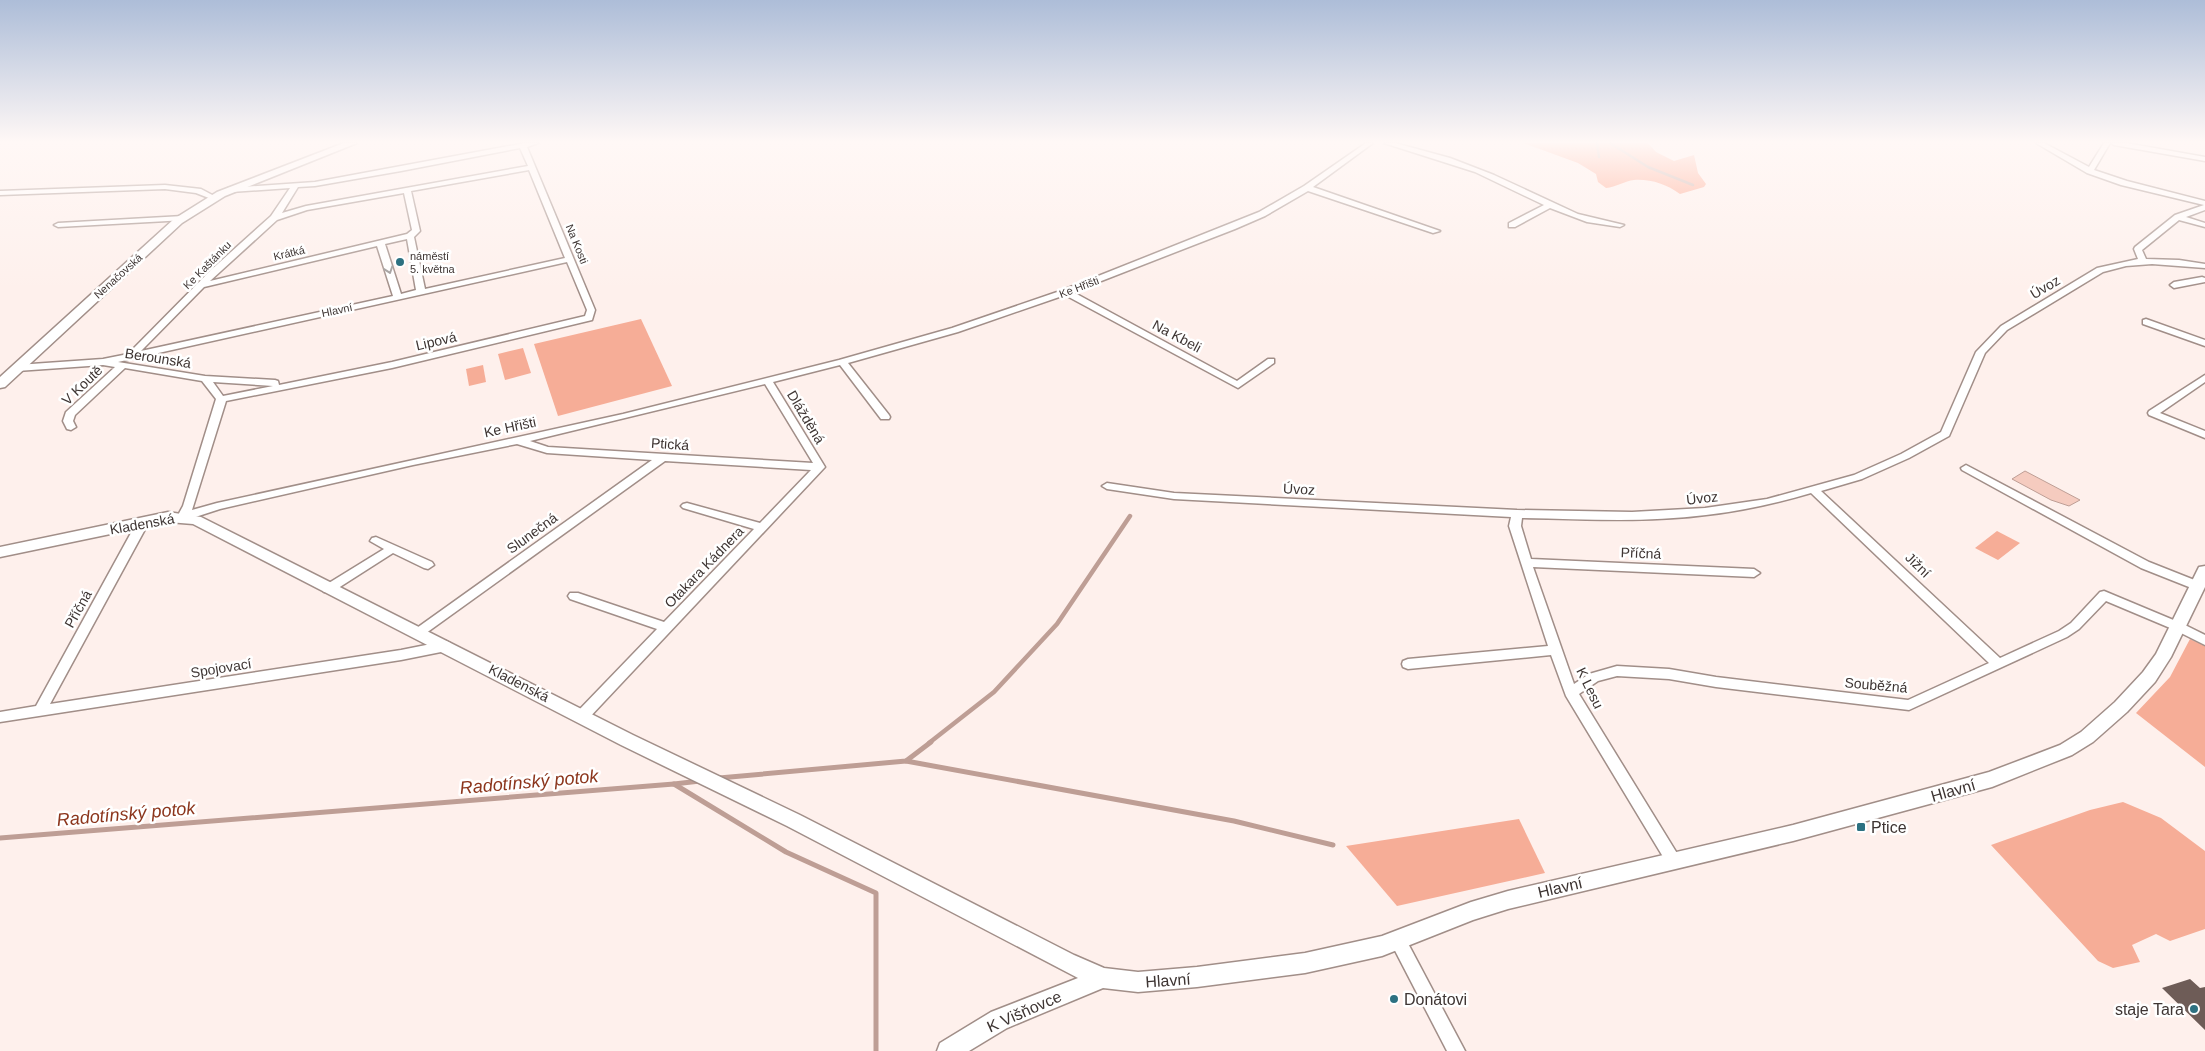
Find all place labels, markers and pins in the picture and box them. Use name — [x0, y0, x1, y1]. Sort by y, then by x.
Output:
place label: náměstí 5. května — [410, 250, 456, 275]
marker: náměstí 5. května — [394, 256, 406, 268]
place label: Ptice — [1871, 819, 1907, 836]
marker: Ptice — [1855, 821, 1867, 833]
place label: Donátovi — [1404, 991, 1467, 1008]
marker: Donátovi — [1388, 993, 1400, 1005]
place label: staje Tara — [2115, 1001, 2184, 1018]
marker: staje Tara — [2188, 1003, 2200, 1015]

